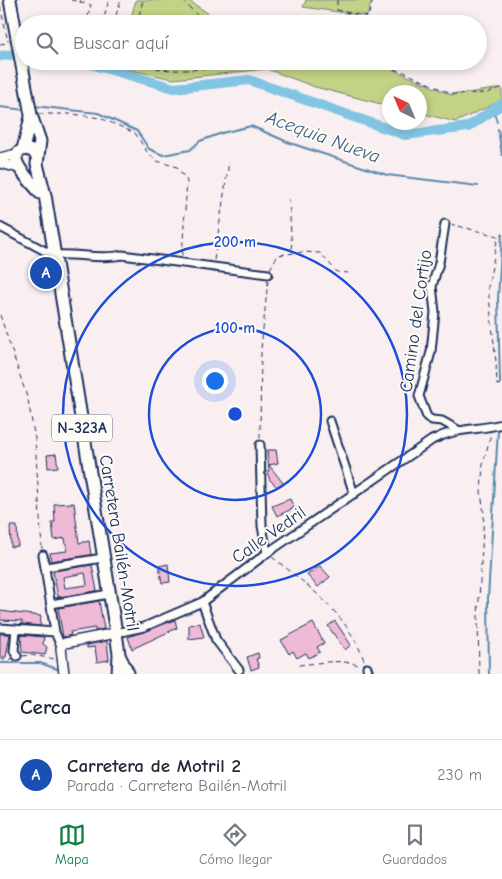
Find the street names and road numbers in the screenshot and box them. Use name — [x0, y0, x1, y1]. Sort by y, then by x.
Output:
street label: Camino del Cortijo — [396, 248, 436, 394]
road number: N-323A — [52, 414, 112, 442]
street label: Carretera Bailén-Motril — [95, 453, 143, 633]
street label: Calle Vedril — [228, 502, 310, 568]

